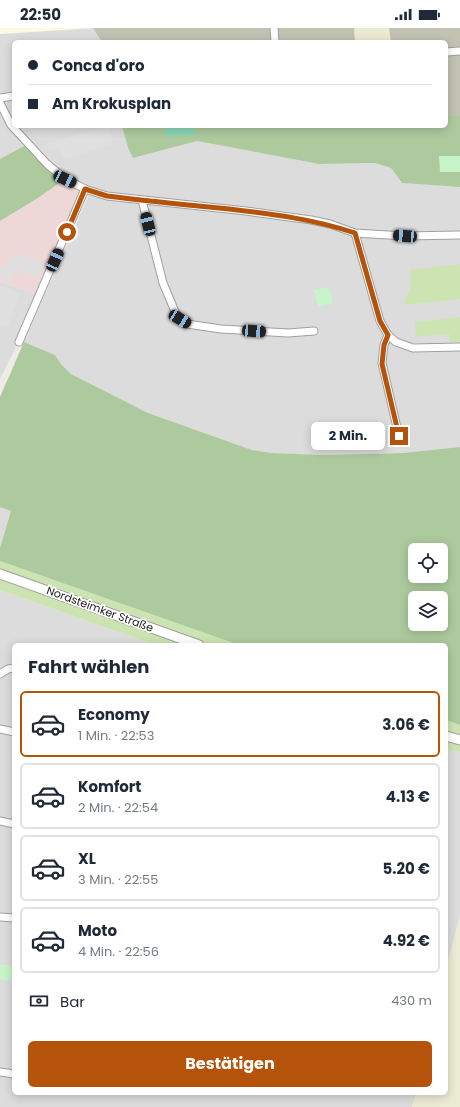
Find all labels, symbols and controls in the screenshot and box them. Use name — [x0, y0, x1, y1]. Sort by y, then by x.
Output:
text: 22:50 — [20, 4, 61, 25]
text: Conca d'oro — [52, 55, 145, 76]
text: Am Krokusplan — [52, 93, 171, 114]
car — [52, 168, 78, 190]
car — [139, 211, 157, 237]
route start — [58, 223, 76, 241]
car — [393, 229, 417, 243]
car — [45, 247, 65, 273]
car — [167, 308, 193, 330]
car — [242, 324, 266, 338]
callout: 2 Min. — [311, 422, 385, 450]
text: 2 Min. — [329, 426, 367, 445]
route end — [390, 427, 408, 445]
map controls — [408, 543, 448, 631]
button: locate — [408, 543, 448, 583]
street label: Nordsteimker Straße — [44, 582, 156, 636]
button: layers — [408, 591, 448, 631]
text: Fahrt wählen — [28, 654, 150, 679]
text: Economy — [78, 704, 150, 725]
icon: car — [30, 706, 66, 742]
text: 3.06 € — [382, 714, 430, 735]
text: 1 Min. · 22:53 — [78, 726, 154, 745]
text: Komfort — [78, 776, 141, 797]
icon: car — [30, 778, 66, 814]
text: 4.13 € — [386, 786, 430, 807]
text: 2 Min. · 22:54 — [78, 798, 158, 817]
text: XL — [78, 848, 96, 869]
icon: car — [30, 850, 66, 886]
text: 5.20 € — [383, 858, 430, 879]
text: 3 Min. · 22:55 — [78, 870, 158, 889]
text: Moto — [78, 920, 117, 941]
icon: car — [30, 922, 66, 958]
text: 4.92 € — [383, 930, 430, 951]
text: 4 Min. · 22:56 — [78, 942, 159, 961]
icon: cash — [28, 990, 50, 1012]
text: Bar — [60, 991, 85, 1012]
text: 430 m — [391, 991, 432, 1010]
button: Bestätigen — [28, 1041, 432, 1087]

